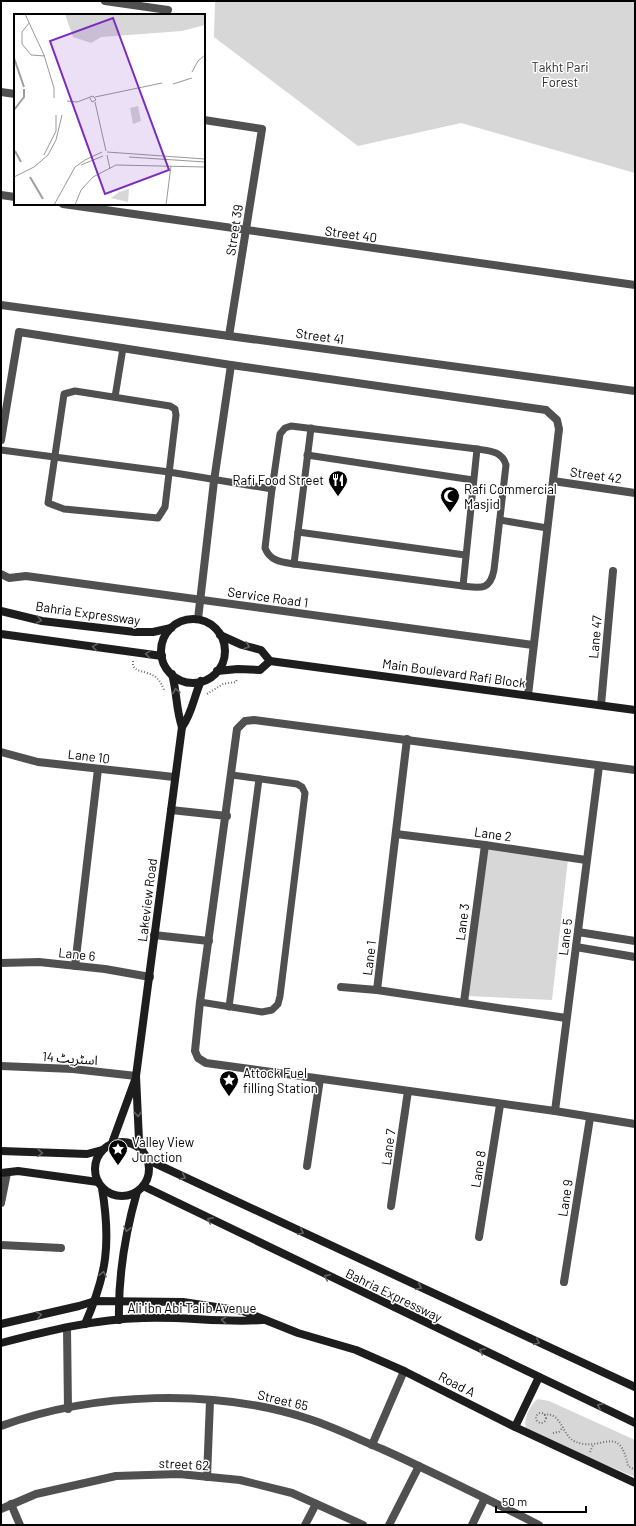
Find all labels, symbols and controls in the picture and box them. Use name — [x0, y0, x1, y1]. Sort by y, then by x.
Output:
inset map — [14, 14, 205, 205]
park label: Takht Pari Forest — [531, 59, 589, 90]
street label: Street 39 — [222, 203, 246, 257]
street label: Street 40 — [324, 222, 378, 246]
street label: Street 41 — [295, 325, 345, 347]
street label: Street 42 — [569, 463, 623, 487]
restaurant icon: Rafi Food Street — [327, 469, 349, 497]
place label: Rafi Food Street — [233, 472, 324, 488]
place label: Rafi Commercial Masjid — [464, 481, 557, 512]
mosque icon: Rafi Commercial Masjid — [439, 485, 461, 513]
street label: Service Road 1 — [227, 583, 309, 611]
street label: Bahria Expressway — [35, 598, 141, 628]
one-way arrow — [36, 615, 42, 623]
street label: Lane 47 — [585, 615, 605, 659]
one-way arrow — [243, 642, 250, 650]
one-way arrow — [92, 643, 98, 652]
one-way arrow — [145, 650, 151, 659]
street label: Main Boulevard Rafi Block — [381, 655, 527, 691]
one-way arrow — [172, 688, 181, 695]
street label: Lane 10 — [67, 745, 111, 767]
street label: Lane 2 — [473, 823, 513, 845]
street label: Lakeview Road — [134, 857, 160, 943]
street label: Lane 3 — [452, 903, 472, 941]
street label: Lane 5 — [555, 917, 575, 956]
street label: Lane 1 — [359, 940, 379, 976]
street label: Lane 6 — [58, 944, 97, 964]
street label: اسٹریٹ 14 — [42, 1048, 98, 1068]
place label: Attock Fuel filling Station — [243, 1065, 318, 1096]
place icon: Attock Fuel filling Station — [218, 1069, 240, 1097]
one-way arrow — [133, 1111, 142, 1117]
street label: Lane 7 — [378, 1128, 398, 1166]
place label: Valley View Junction — [132, 1134, 194, 1165]
place icon: Valley View Junction — [107, 1138, 129, 1166]
one-way arrow — [37, 1148, 43, 1157]
street label: Lane 8 — [467, 1149, 489, 1189]
one-way arrow — [179, 1172, 186, 1180]
street label: Lane 9 — [554, 1178, 576, 1218]
one-way arrow — [207, 1217, 214, 1225]
one-way arrow — [123, 1226, 131, 1232]
one-way arrow — [296, 1227, 304, 1235]
street label: Bahria Expressway — [343, 1265, 445, 1325]
one-way arrow — [98, 1271, 107, 1277]
one-way arrow — [324, 1274, 332, 1282]
one-way arrow — [414, 1282, 422, 1290]
street label: Ali ibn Abi Talib Avenue — [128, 1300, 257, 1316]
one-way arrow — [36, 1312, 42, 1320]
one-way arrow — [221, 1316, 227, 1325]
one-way arrow — [532, 1337, 540, 1345]
one-way arrow — [479, 1348, 486, 1356]
street label: Road A — [436, 1368, 478, 1400]
street label: Street 65 — [256, 1386, 310, 1414]
one-way arrow — [597, 1403, 604, 1411]
street label: street 62 — [158, 1455, 210, 1473]
scale bar — [496, 1488, 586, 1514]
text: 50 m — [502, 1494, 527, 1508]

